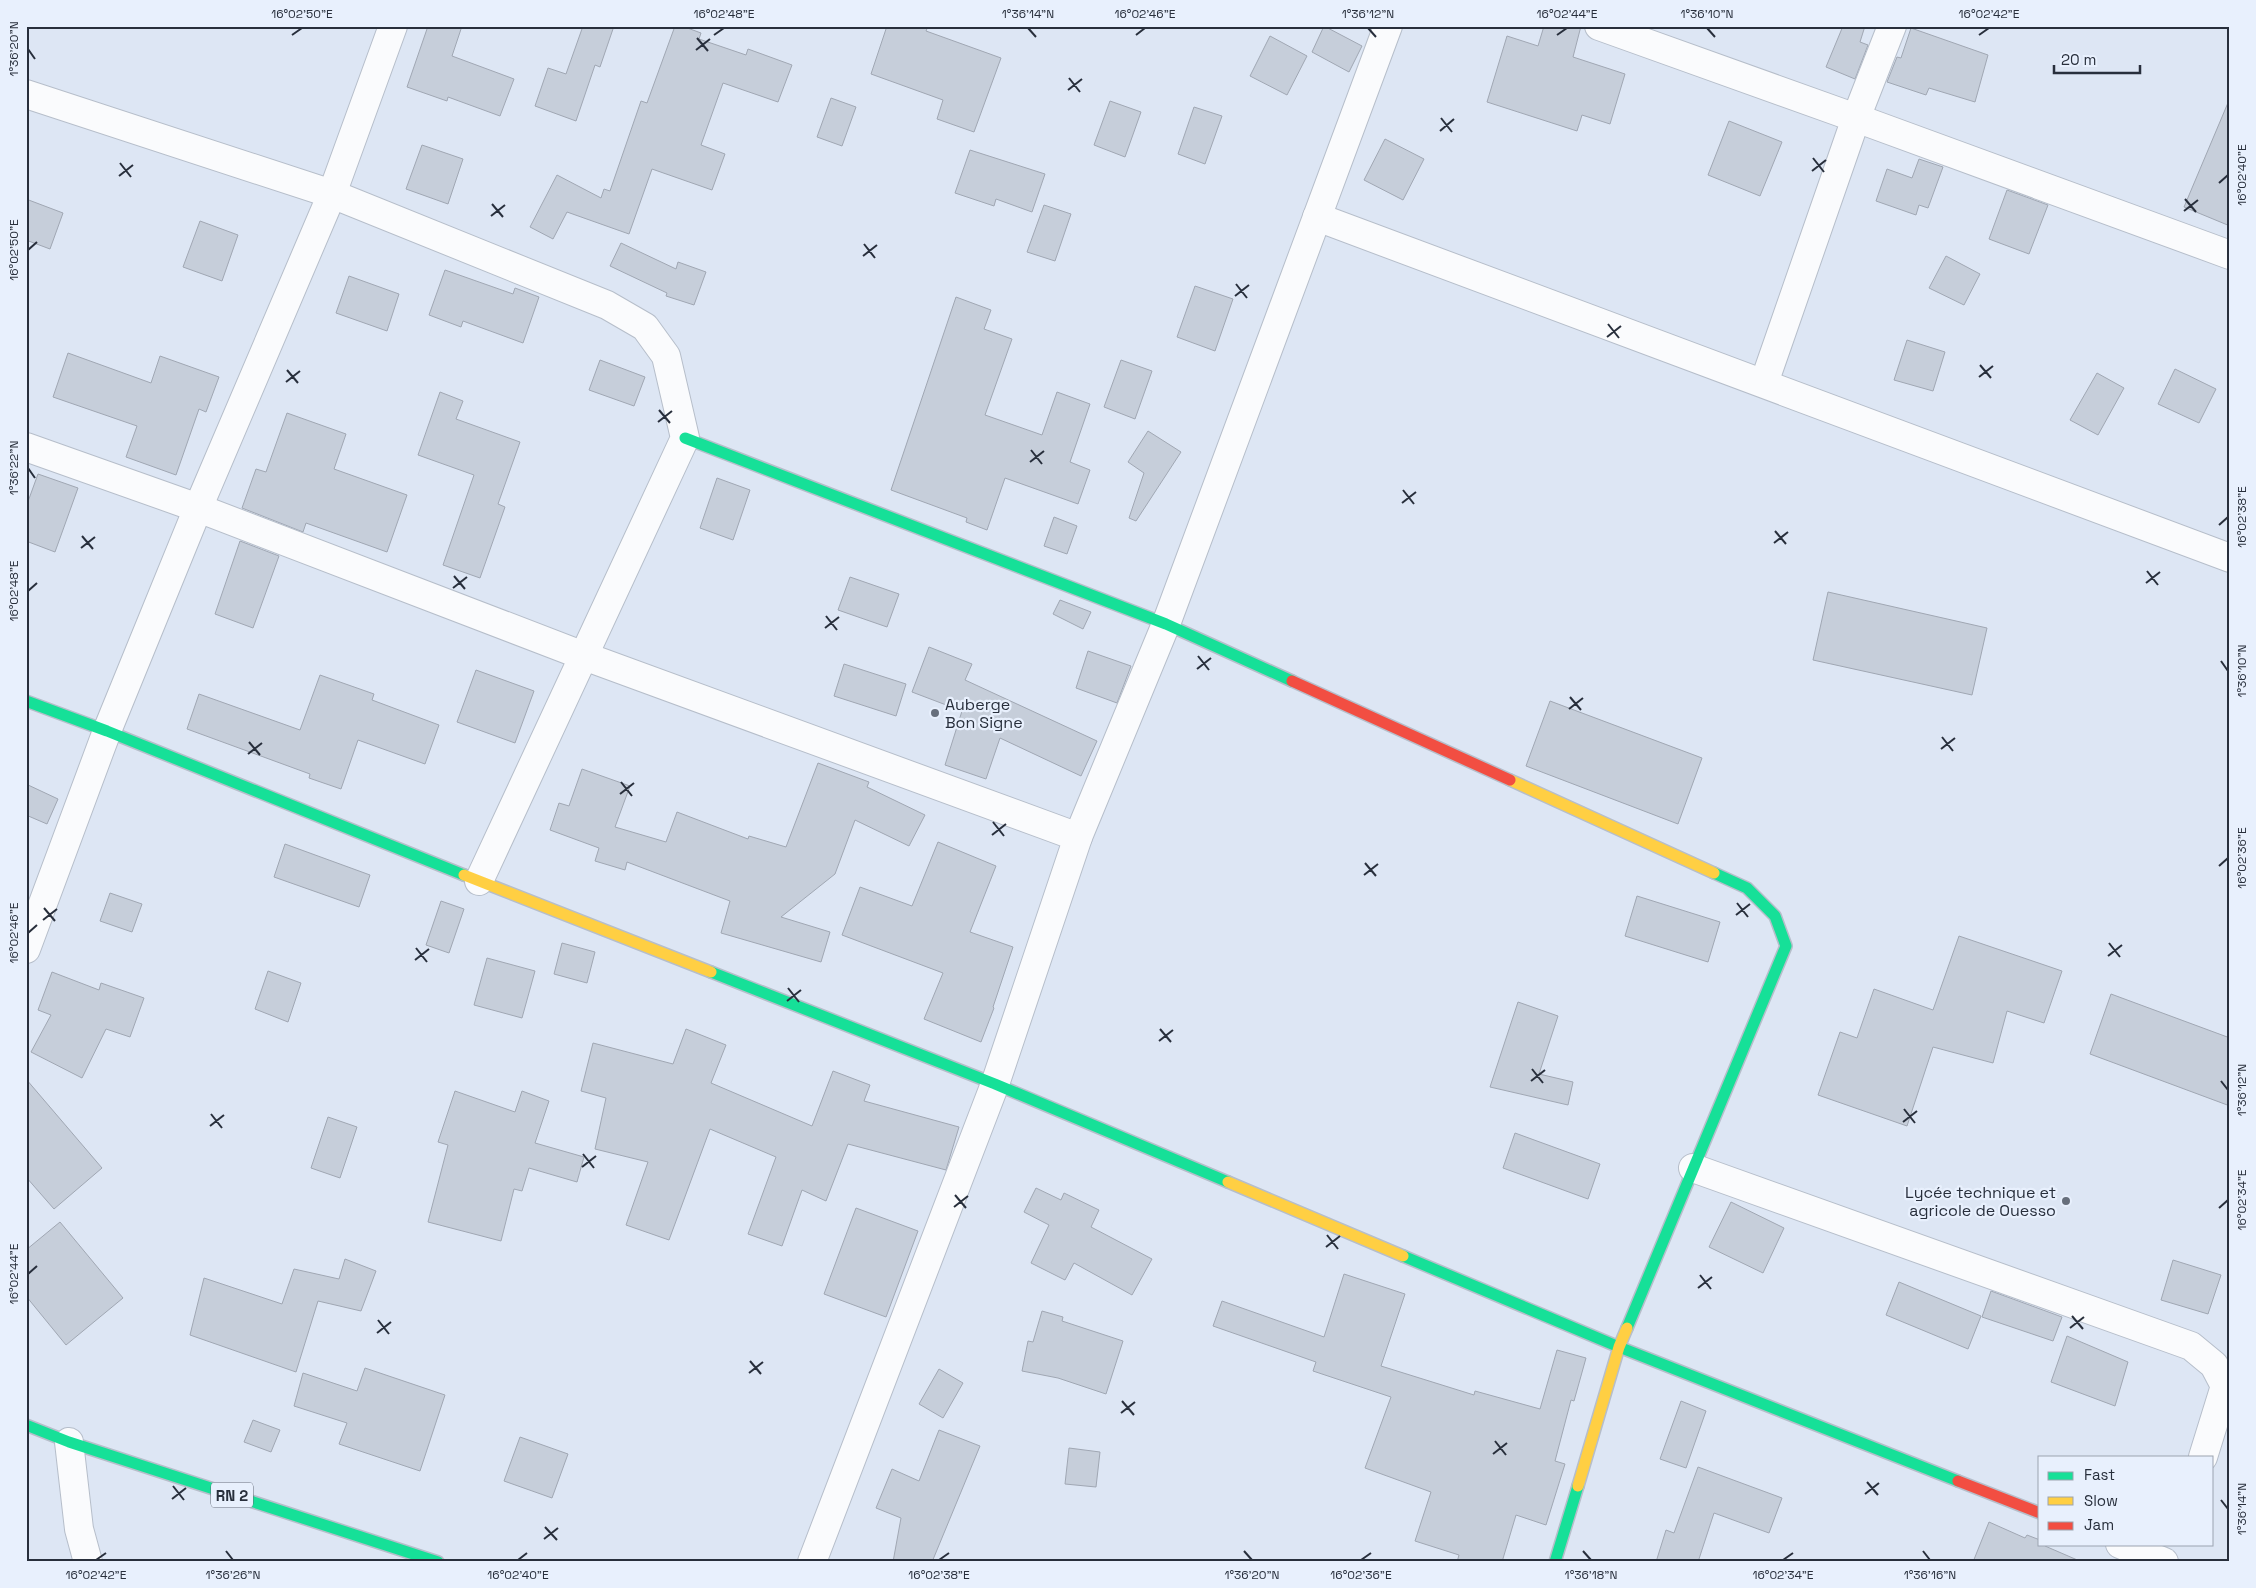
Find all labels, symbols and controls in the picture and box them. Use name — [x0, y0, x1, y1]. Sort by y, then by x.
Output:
text: 16°02'50"E — [271, 6, 333, 22]
text: 16°02'48"E — [693, 6, 755, 22]
text: 1°36'14"N — [1002, 6, 1054, 22]
text: 16°02'46"E — [1114, 6, 1176, 22]
text: 1°36'12"N — [1342, 6, 1394, 22]
text: 16°02'44"E — [1537, 6, 1598, 22]
text: 1°36'10"N — [1681, 6, 1733, 22]
text: 16°02'42"E — [1959, 6, 2020, 22]
text: 1°36'20"N — [6, 21, 22, 77]
scale bar — [2054, 42, 2140, 74]
text: 20 m — [2061, 50, 2096, 69]
text: 16°02'40"E — [2234, 144, 2250, 206]
text: 16°02'50"E — [6, 219, 22, 281]
text: 1°36'22"N — [6, 441, 22, 495]
text: 16°02'38"E — [2234, 486, 2250, 548]
text: 16°02'48"E — [6, 560, 22, 622]
text: 1°36'10"N — [2234, 645, 2250, 697]
place label: Auberge Bon Signe — [945, 694, 1023, 733]
marker: Auberge Bon Signe — [929, 707, 941, 719]
text: 16°02'36"E — [2234, 827, 2250, 889]
text: 16°02'46"E — [6, 902, 22, 964]
text: 1°36'12"N — [2234, 1064, 2250, 1116]
text: 16°02'34"E — [2234, 1169, 2250, 1231]
place label: Lycée technique et agricole de Ouesso — [1905, 1182, 2056, 1221]
marker: Lycée technique et agricole de Ouesso — [2060, 1195, 2072, 1207]
text: 16°02'44"E — [6, 1243, 22, 1304]
legend — [2038, 1456, 2214, 1546]
text: Fast — [2084, 1465, 2115, 1484]
road number: RN 2 — [211, 1482, 253, 1508]
text: 1°36'14"N — [2234, 1483, 2250, 1535]
text: Slow — [2084, 1491, 2118, 1510]
text: Jam — [2084, 1515, 2114, 1534]
text: 16°02'42"E — [66, 1567, 127, 1583]
text: 1°36'26"N — [206, 1567, 260, 1583]
text: 16°02'40"E — [487, 1567, 549, 1583]
text: 16°02'38"E — [908, 1567, 970, 1583]
text: 1°36'20"N — [1224, 1567, 1280, 1583]
text: 16°02'36"E — [1330, 1567, 1392, 1583]
text: 1°36'18"N — [1565, 1567, 1617, 1583]
text: 16°02'34"E — [1752, 1567, 1814, 1583]
text: 1°36'16"N — [1904, 1567, 1956, 1583]

